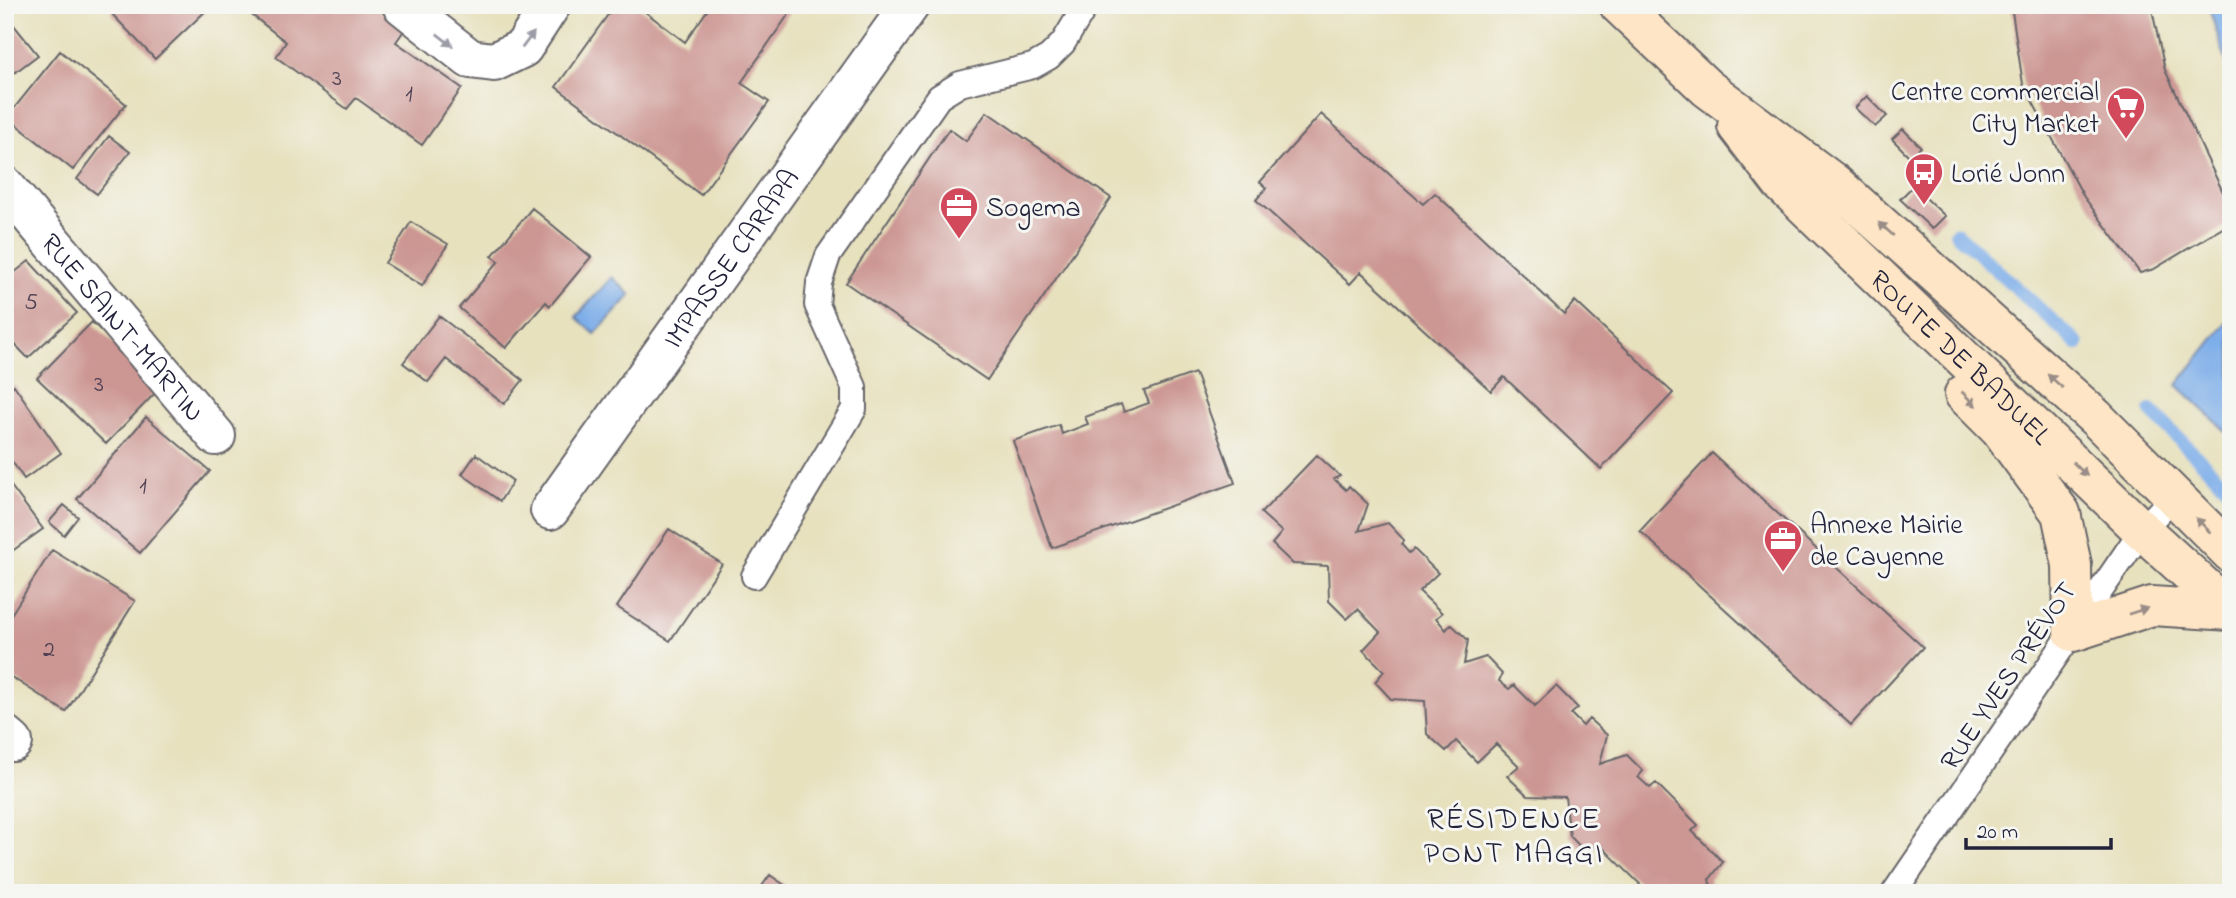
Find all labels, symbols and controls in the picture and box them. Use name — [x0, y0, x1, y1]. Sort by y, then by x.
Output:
one-way arrow — [521, 30, 535, 49]
one-way arrow — [436, 32, 454, 47]
house number: 3 — [332, 62, 342, 97]
place label: Centre commercial City Market — [1891, 73, 2099, 146]
house number: 1 — [405, 78, 413, 113]
supermarket icon: Centre commercial City Market — [2105, 85, 2147, 140]
bus stop icon: Lorié Jonn — [1903, 151, 1945, 206]
place label: Lorié Jonn — [1951, 155, 2065, 196]
street label: IMPASSE CARAPA — [654, 161, 811, 358]
office icon: Sogema — [938, 185, 980, 240]
place label: Sogema — [986, 189, 1081, 230]
one-way arrow — [1877, 222, 1894, 237]
street label: RUE SAINT-MARTIN — [29, 226, 213, 432]
street label: ROUTE DE BADUEL — [1859, 261, 2059, 456]
house number: 5 — [24, 286, 38, 321]
house number: 3 — [94, 368, 104, 403]
one-way arrow — [2046, 373, 2064, 389]
one-way arrow — [1960, 390, 1976, 407]
one-way arrow — [2071, 461, 2088, 478]
house number: 1 — [139, 470, 147, 505]
place label: Annexe Mairie de Cayenne — [1810, 506, 1963, 579]
one-way arrow — [2194, 516, 2211, 533]
office icon: Annexe Mairie de Cayenne — [1762, 518, 1804, 573]
street label: RUE YVES PRÉVOT — [1931, 574, 2088, 779]
one-way arrow — [2128, 605, 2149, 615]
house number: 2 — [43, 633, 55, 668]
district label: RÉSIDENCE PONT MAGGI — [1424, 799, 1604, 877]
scale bar — [1966, 807, 2112, 851]
text: 20 m — [1977, 818, 2018, 848]

